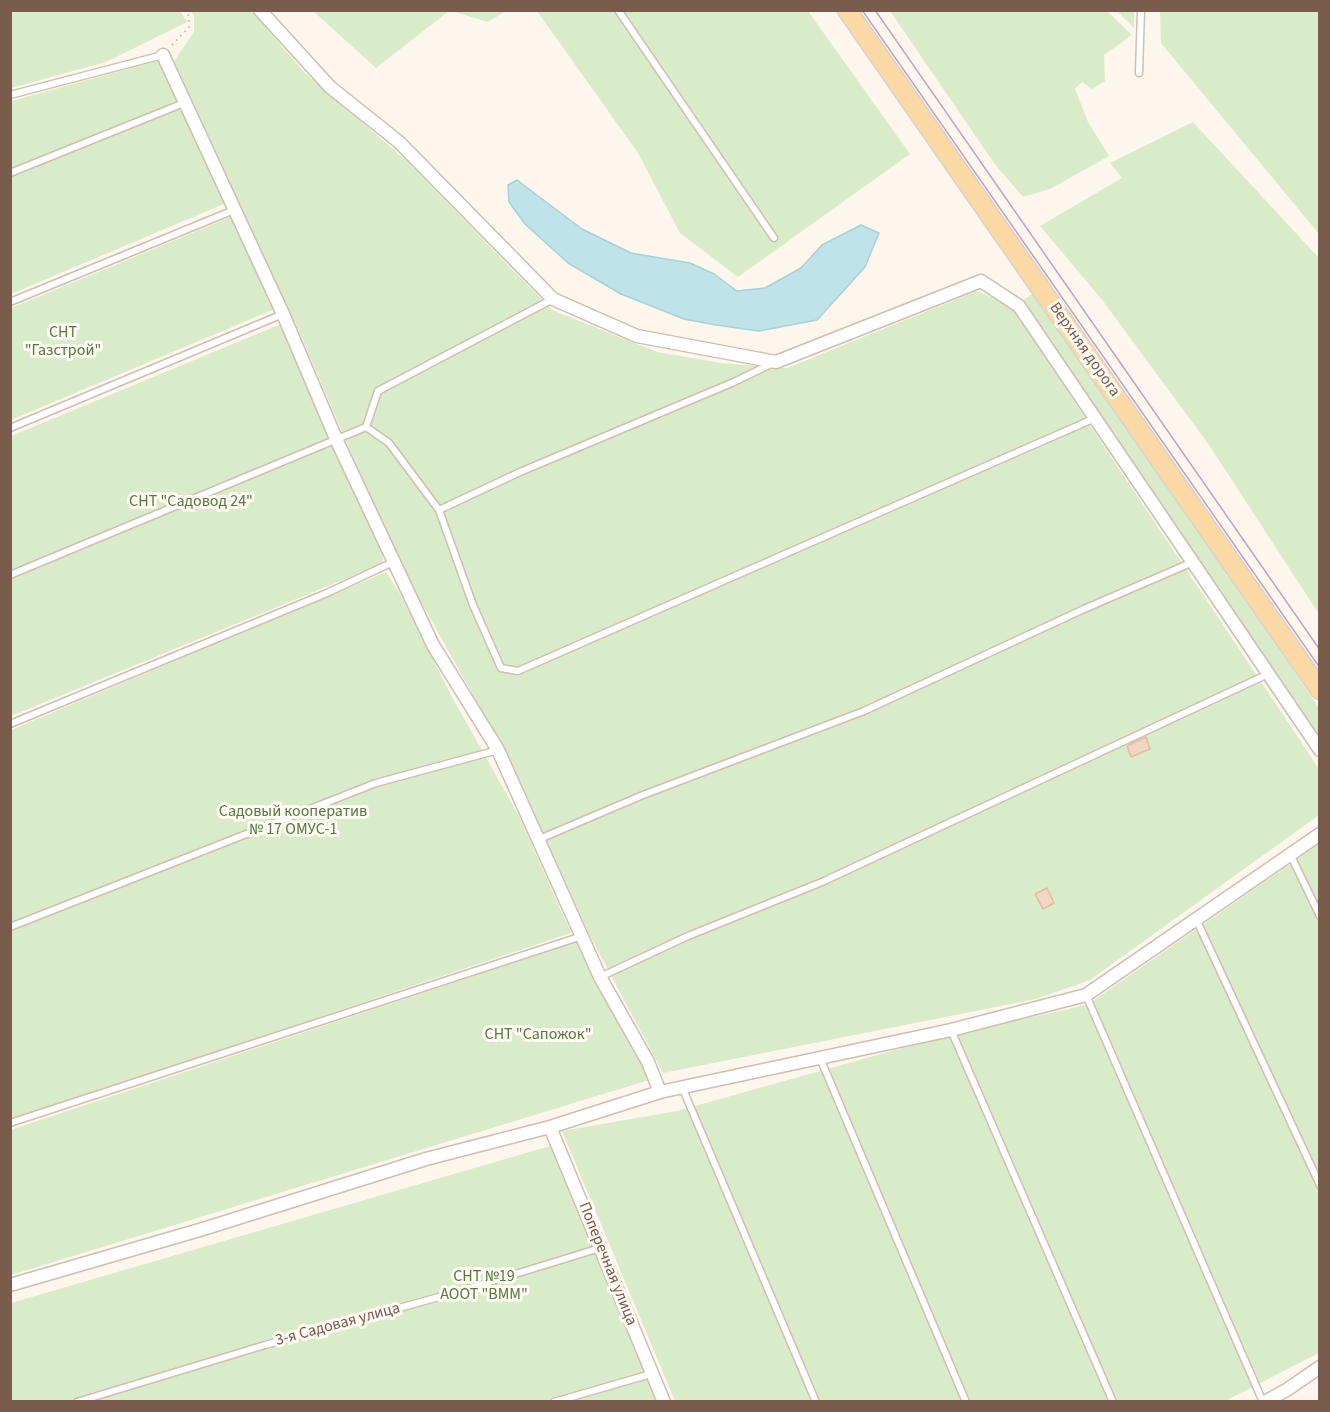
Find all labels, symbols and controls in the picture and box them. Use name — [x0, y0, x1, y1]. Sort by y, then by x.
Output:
street label: Верхняя дорога — [1044, 299, 1124, 401]
park label: СНТ "Газстрой" — [25, 323, 101, 361]
park label: СНТ "Садовод 24" — [129, 492, 253, 512]
park label: Садовый кооператив № 17 ОМУС-1 — [219, 802, 367, 840]
park label: СНТ "Сапожок" — [484, 1025, 592, 1045]
street label: Поперечная улица — [574, 1200, 640, 1328]
park label: СНТ №19 АООТ "ВММ" — [440, 1267, 528, 1305]
street label: 3-я Садовая улица — [274, 1299, 402, 1351]

